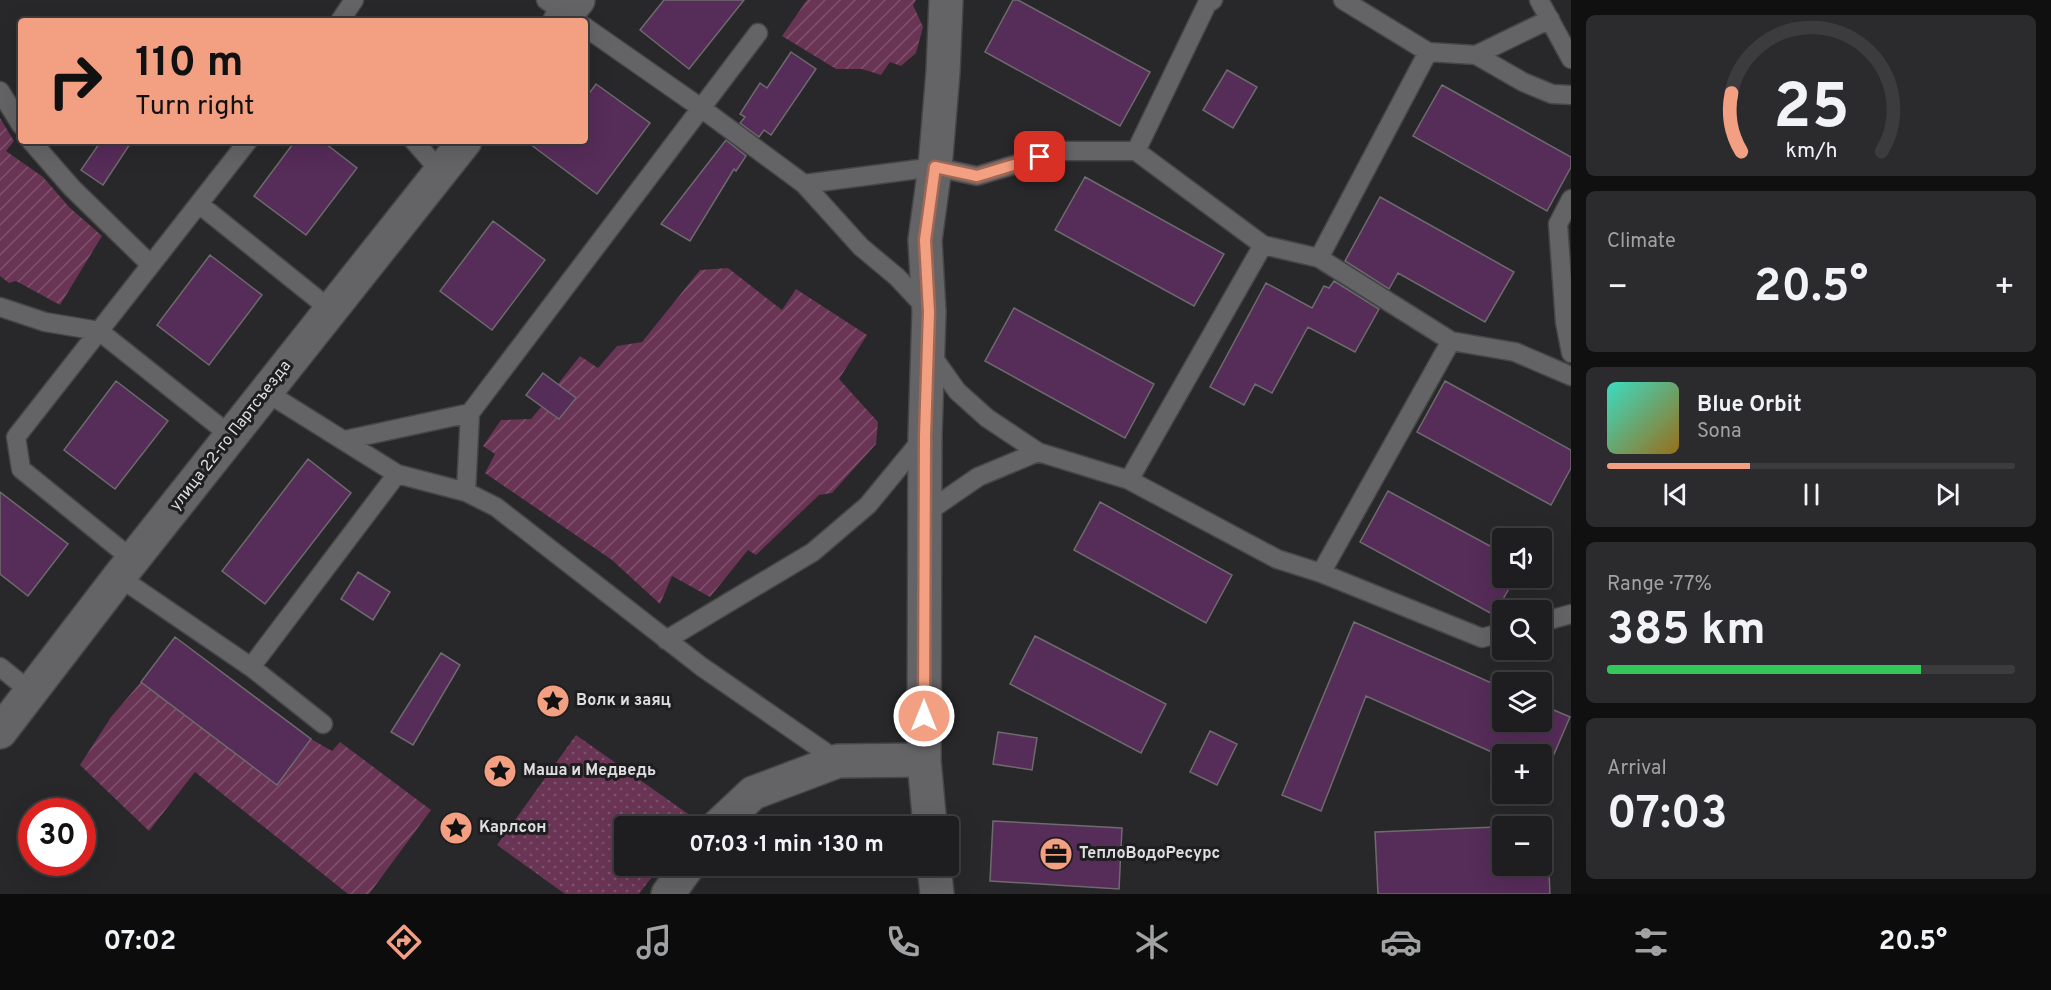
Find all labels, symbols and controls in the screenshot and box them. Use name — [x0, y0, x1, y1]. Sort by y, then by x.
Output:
text: 110 m — [135, 38, 244, 91]
icon: right — [36, 42, 114, 120]
text: 25 — [1773, 72, 1849, 151]
text: Turn right — [135, 90, 254, 124]
pin — [1014, 131, 1065, 182]
text: km/h — [1785, 139, 1837, 166]
icon: arrive — [1023, 140, 1056, 173]
text: Climate — [1607, 229, 1676, 255]
text: 20.5° — [1754, 260, 1868, 317]
text: − — [1607, 268, 1628, 310]
text: + — [1994, 268, 2015, 310]
street label: улица 22-го Партсъезда — [166, 357, 296, 515]
text: Blue Orbit — [1697, 392, 1802, 419]
text: Sona — [1697, 419, 1742, 445]
icon: previous — [1659, 478, 1692, 511]
icon: pause — [1795, 478, 1828, 511]
icon: next — [1931, 478, 1964, 511]
map controls — [1492, 528, 1552, 876]
button: sound — [1492, 528, 1552, 588]
text: Range · 77% — [1607, 572, 1712, 598]
button: search — [1492, 600, 1552, 660]
text: 385 km — [1607, 603, 1766, 660]
button: layers — [1492, 672, 1552, 732]
place icon: Волк и заяц — [535, 683, 571, 719]
position arrow — [892, 684, 956, 748]
place label: Волк и заяц — [576, 691, 671, 711]
button: + — [1492, 744, 1552, 804]
place icon: Маша и Медведь — [482, 753, 518, 789]
text: Arrival — [1607, 756, 1667, 782]
place label: Маша и Медведь — [523, 761, 656, 781]
text: 07:03 — [1607, 787, 1727, 844]
speed limit sign: 30 — [18, 798, 96, 876]
place icon: Карлсон — [438, 810, 474, 846]
button: − — [1492, 816, 1552, 876]
place label: Карлсон — [479, 818, 547, 838]
text: 07:03 · 1 min · 130 m — [689, 832, 884, 859]
office icon: ТеплоВодоРесурс — [1038, 836, 1074, 872]
place label: ТеплоВодоРесурс — [1079, 844, 1220, 864]
icon: directions — [383, 921, 425, 963]
icon: music — [633, 921, 675, 963]
icon: phone — [882, 921, 924, 963]
icon: climate — [1131, 921, 1173, 963]
icon: car — [1380, 921, 1422, 963]
icon: filters — [1630, 921, 1672, 963]
text: 07:02 — [104, 925, 176, 959]
text: 20.5° — [1879, 925, 1947, 959]

